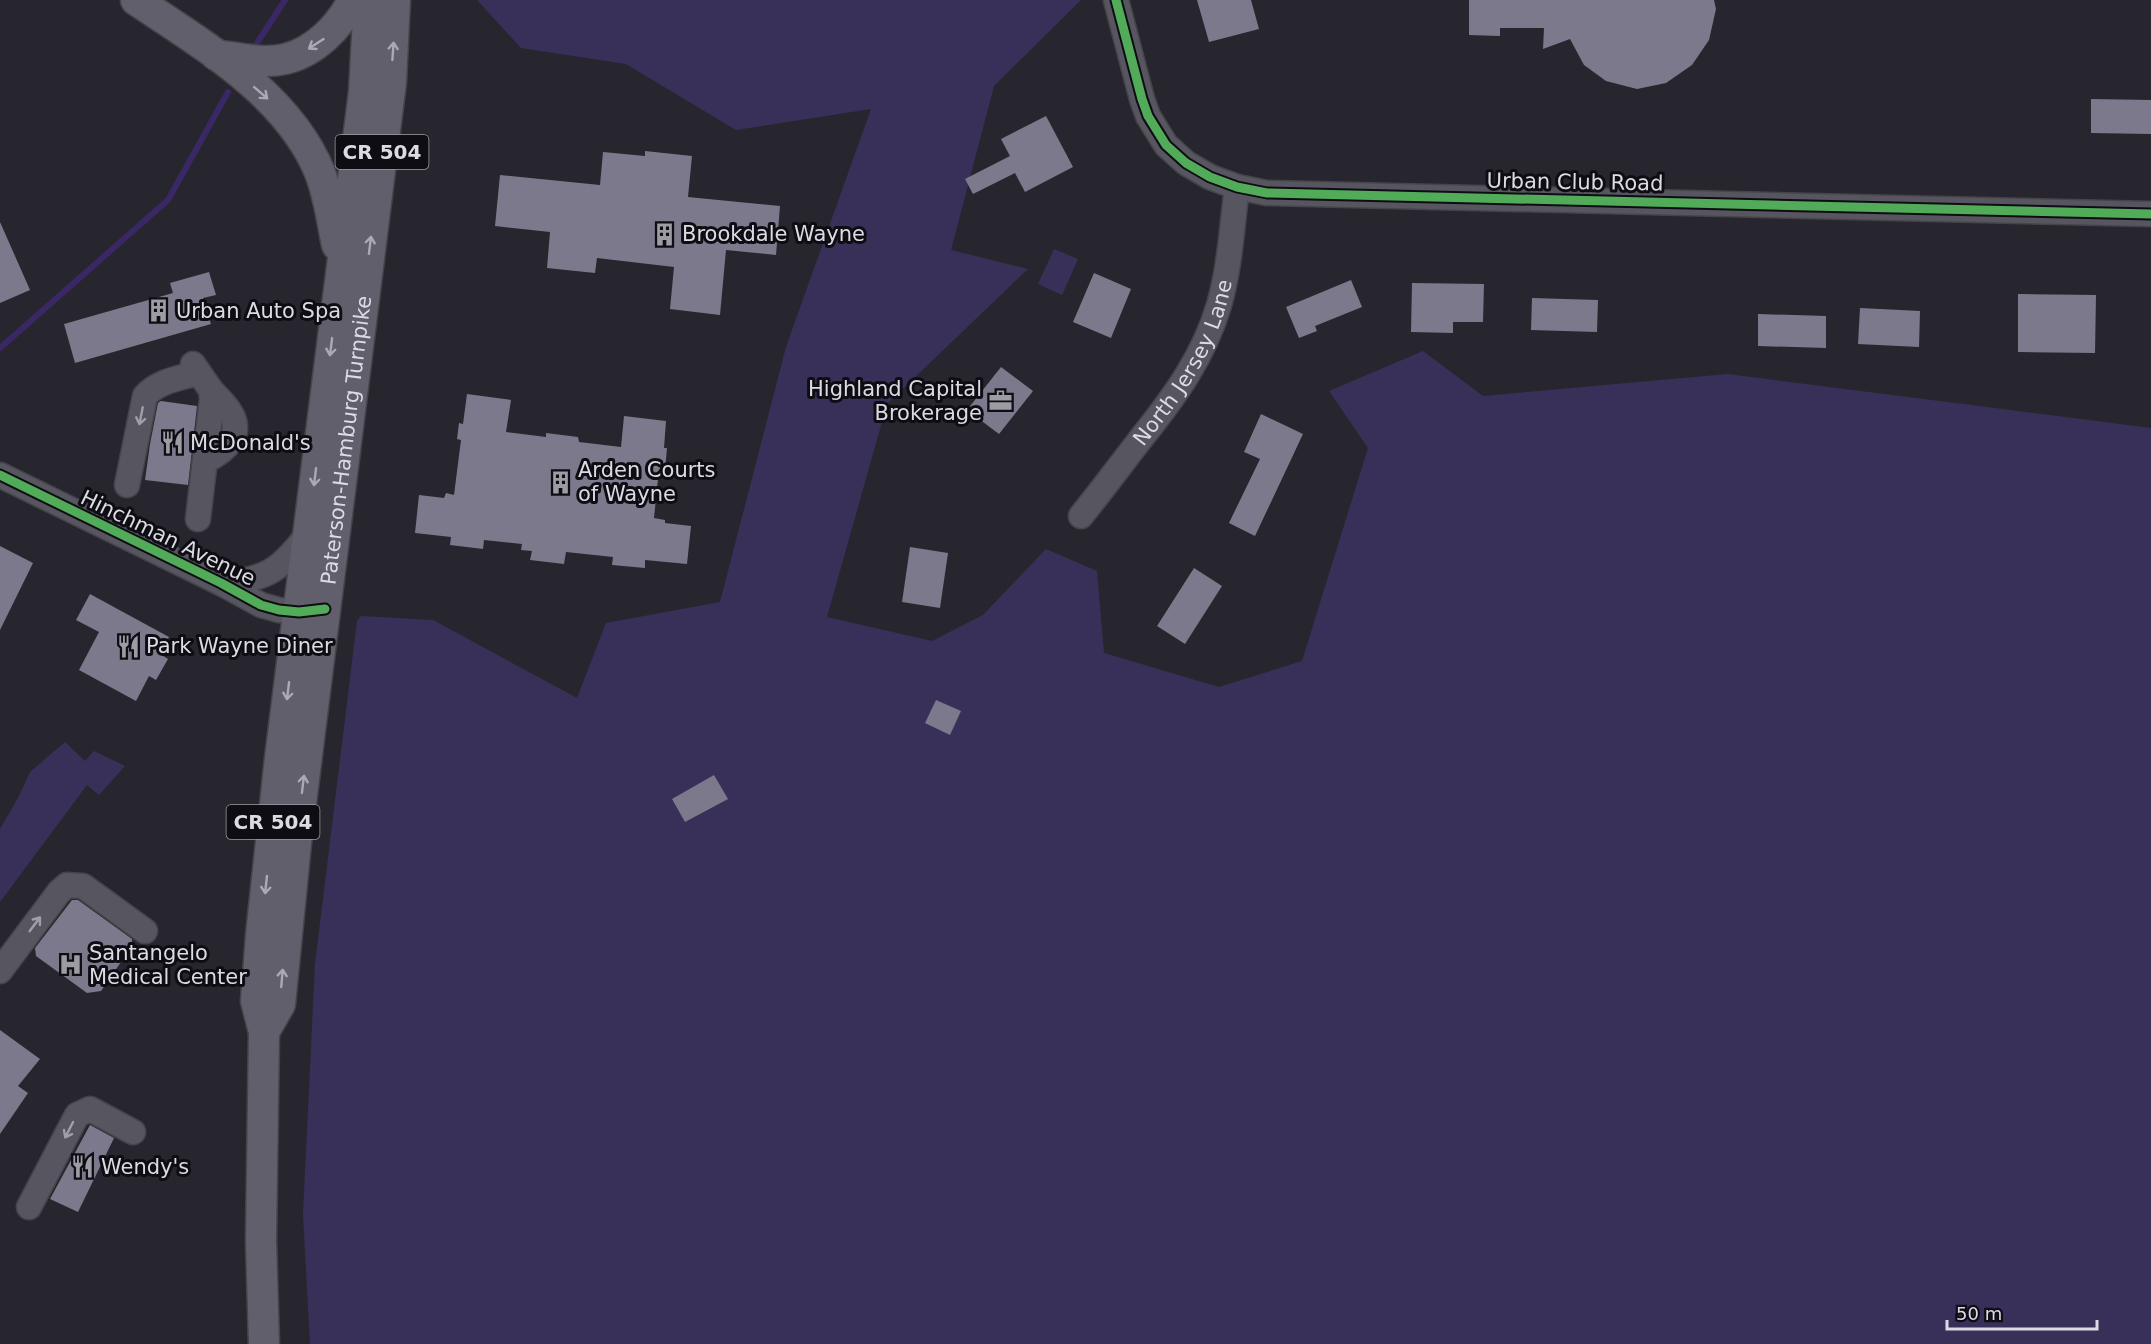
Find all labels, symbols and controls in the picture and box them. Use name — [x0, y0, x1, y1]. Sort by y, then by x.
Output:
one-way arrow — [308, 38, 324, 50]
one-way arrow — [387, 41, 398, 61]
one-way arrow — [253, 86, 268, 100]
road number: CR 504 — [336, 135, 428, 169]
street label: Urban Club Road — [1486, 168, 1664, 196]
building icon: Brookdale Wayne — [651, 221, 677, 247]
place label: Brookdale Wayne — [682, 222, 865, 246]
one-way arrow — [365, 235, 376, 255]
street label: North Jersey Lane — [1128, 277, 1237, 450]
street label: Paterson-Hamburg Turnpike — [316, 294, 376, 586]
building icon: Urban Auto Spa — [145, 298, 171, 324]
place label: Urban Auto Spa — [176, 299, 341, 323]
one-way arrow — [326, 337, 337, 357]
place label: Highland Capital Brokerage — [808, 377, 982, 425]
office icon: Highland Capital Brokerage — [987, 388, 1013, 414]
one-way arrow — [135, 405, 146, 425]
restaurant icon: McDonald's — [159, 430, 185, 456]
place label: McDonald's — [190, 431, 311, 455]
place label: Arden Courts of Wayne — [578, 458, 716, 506]
one-way arrow — [310, 466, 321, 486]
building icon: Arden Courts of Wayne — [547, 469, 573, 495]
street label: Hinchman Avenue — [77, 485, 259, 591]
restaurant icon: Park Wayne Diner — [115, 633, 141, 659]
place label: Park Wayne Diner — [146, 634, 333, 658]
one-way arrow — [283, 681, 294, 700]
one-way arrow — [298, 774, 309, 794]
road number: CR 504 — [226, 805, 320, 839]
one-way arrow — [260, 874, 271, 894]
one-way arrow — [29, 917, 41, 933]
place label: Santangelo Medical Center — [89, 941, 247, 989]
hospital icon: Santangelo Medical Center — [58, 952, 84, 978]
one-way arrow — [277, 968, 288, 988]
one-way arrow — [63, 1120, 74, 1138]
restaurant icon: Wendy's — [70, 1154, 96, 1180]
place label: Wendy's — [101, 1155, 189, 1179]
scale bar — [1947, 1293, 2097, 1331]
text: 50 m — [1956, 1303, 2002, 1324]

